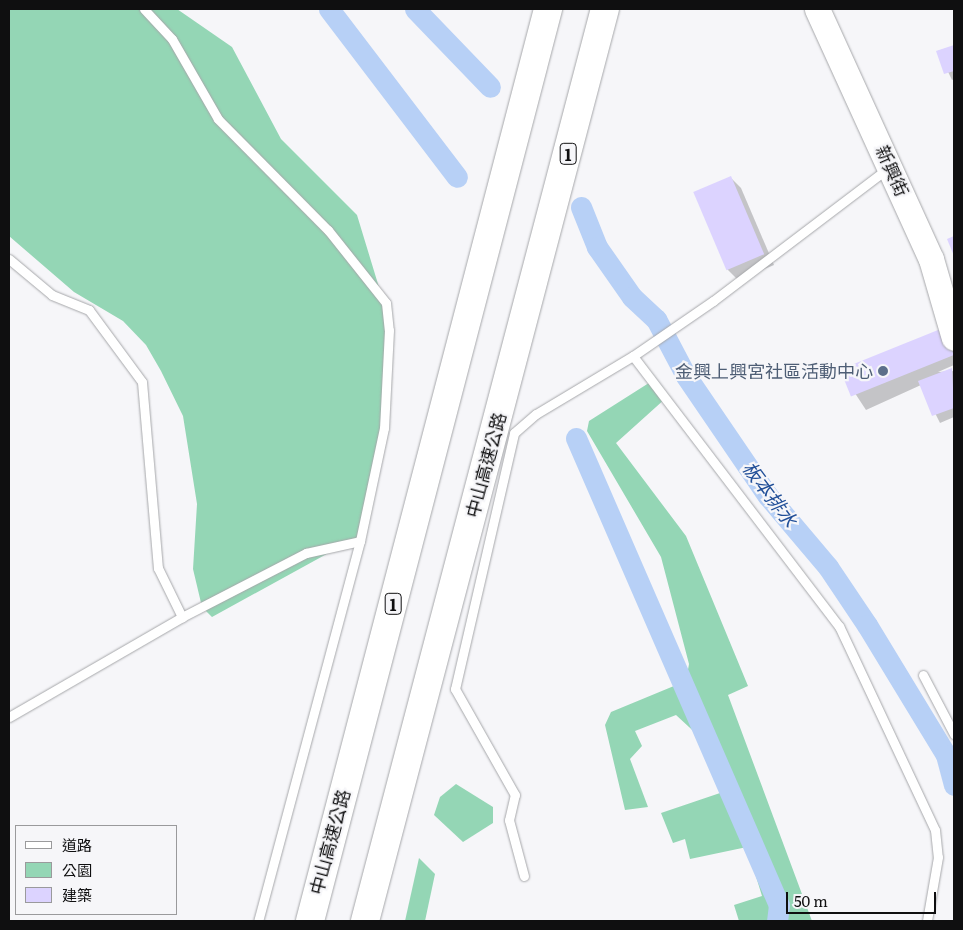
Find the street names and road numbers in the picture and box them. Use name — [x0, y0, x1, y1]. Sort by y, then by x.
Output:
road number: 1 — [559, 140, 577, 168]
street label: 新興街 — [871, 142, 913, 200]
street label: 中山高速公路 — [462, 410, 510, 520]
road number: 1 — [384, 590, 402, 618]
street label: 中山高速公路 — [306, 787, 354, 897]

